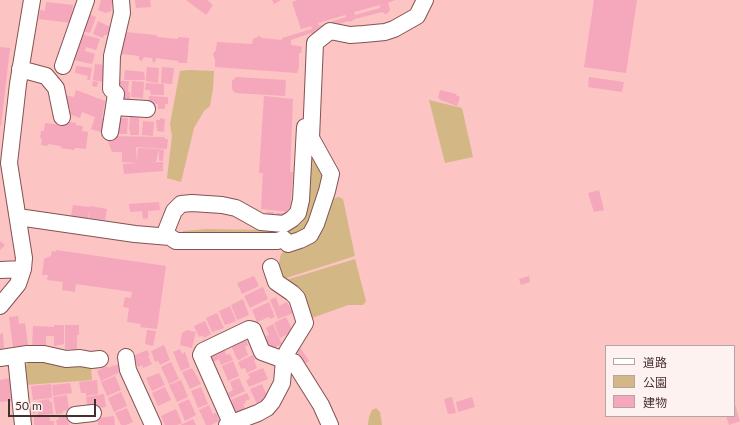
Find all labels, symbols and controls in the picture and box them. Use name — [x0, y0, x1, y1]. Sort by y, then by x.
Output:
legend — [605, 345, 735, 417]
text: 道路 — [643, 355, 667, 370]
text: 公園 — [643, 375, 667, 390]
scale bar — [10, 391, 98, 417]
text: 建物 — [643, 395, 667, 410]
text: 50 m — [15, 398, 42, 413]

